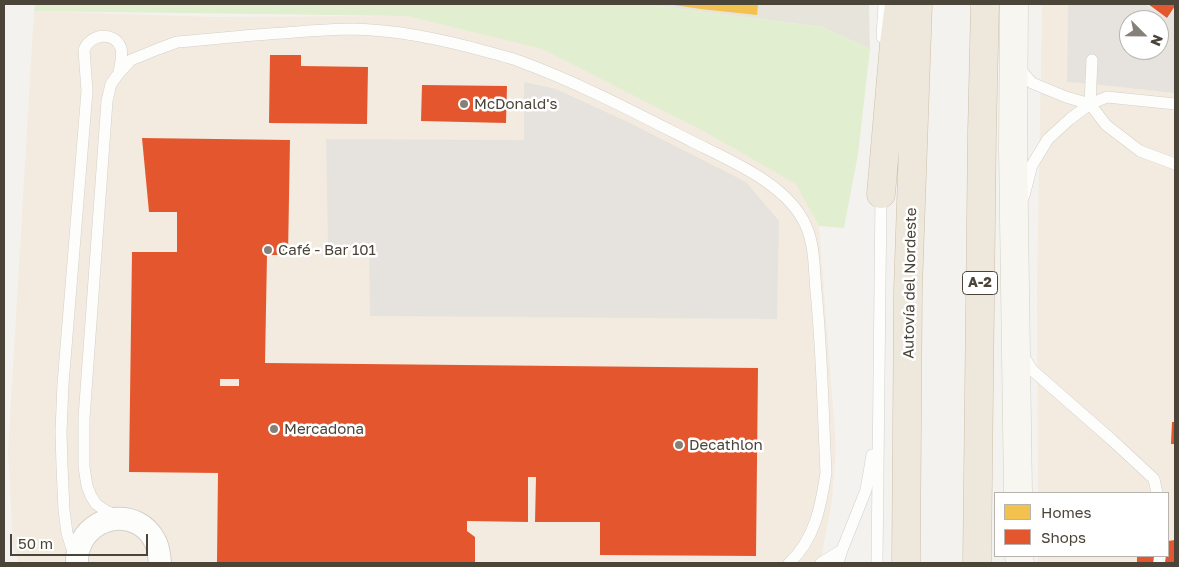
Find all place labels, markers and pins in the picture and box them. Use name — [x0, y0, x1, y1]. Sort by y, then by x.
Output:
place label: McDonald's — [474, 95, 557, 113]
marker: McDonald's — [458, 98, 470, 110]
place label: Café - Bar 101 — [278, 241, 376, 259]
marker: Café - Bar 101 — [262, 244, 274, 256]
place label: Mercadona — [284, 420, 364, 438]
marker: Mercadona — [268, 423, 280, 435]
place label: Decathlon — [689, 436, 763, 454]
marker: Decathlon — [673, 439, 685, 451]

